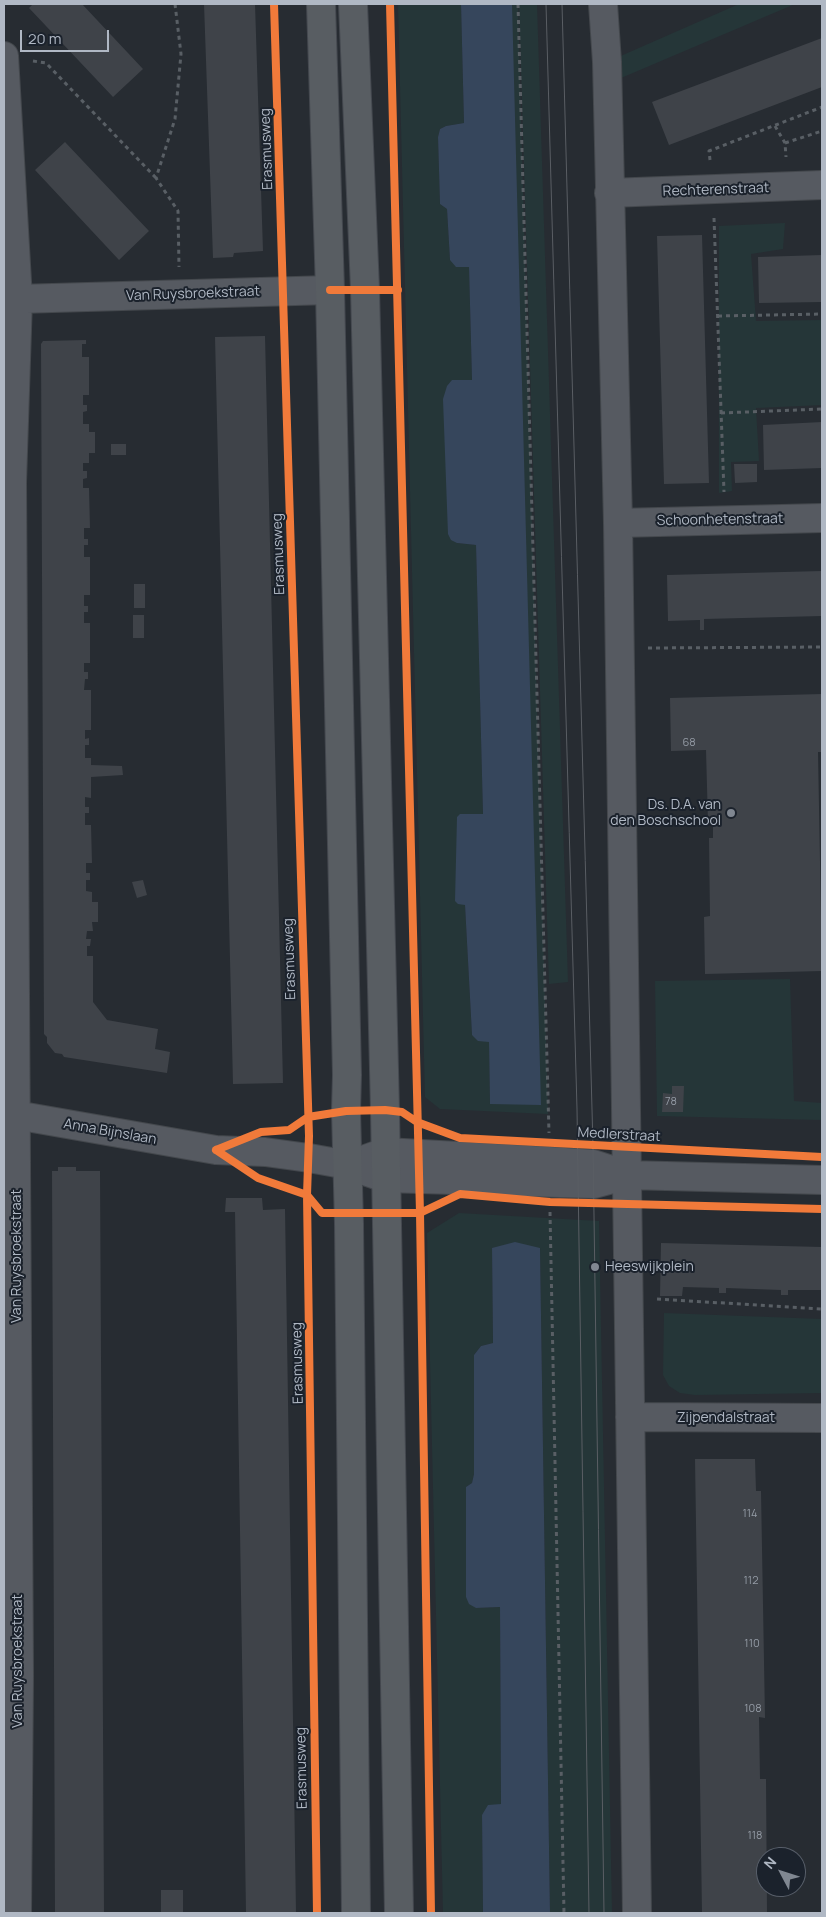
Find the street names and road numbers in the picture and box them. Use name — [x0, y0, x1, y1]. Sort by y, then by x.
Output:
street label: Erasmusweg — [257, 108, 277, 190]
street label: Rechterenstraat — [662, 180, 770, 200]
street label: Van Ruysbroekstraat — [126, 283, 260, 305]
street label: Schoonhetenstraat — [657, 510, 783, 530]
street label: Erasmusweg — [269, 513, 289, 595]
street label: Erasmusweg — [280, 918, 300, 1000]
street label: Anna Bijnslaan — [62, 1116, 158, 1148]
street label: Medlerstraat — [577, 1124, 661, 1146]
street label: Van Ruysbroekstraat — [9, 1189, 25, 1323]
street label: Erasmusweg — [289, 1322, 307, 1404]
street label: Zijpendalstraat — [677, 1410, 775, 1426]
street label: Van Ruysbroekstraat — [10, 1594, 26, 1728]
street label: Erasmusweg — [293, 1727, 311, 1809]

